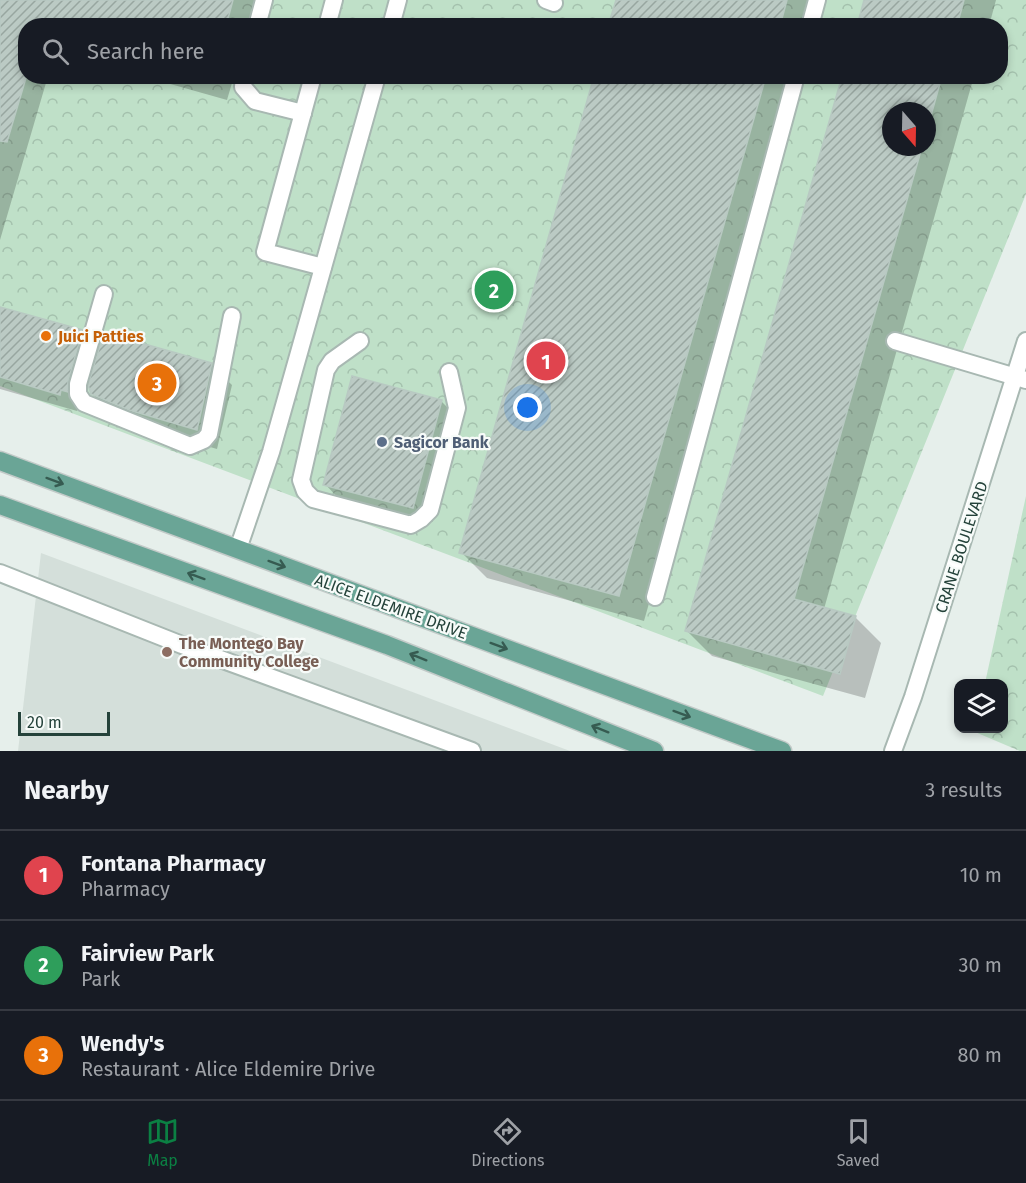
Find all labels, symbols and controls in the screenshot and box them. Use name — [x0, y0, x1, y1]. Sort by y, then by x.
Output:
search box — [18, 18, 1008, 84]
icon: search — [39, 35, 72, 68]
text: Search here — [87, 38, 205, 65]
north arrow — [882, 102, 936, 156]
pin: 2 — [474, 268, 514, 312]
place label: Juici Patties — [57, 327, 144, 346]
marker: Juici Patties — [39, 329, 53, 343]
pin: 1 — [526, 338, 566, 384]
pin: 3 — [138, 360, 176, 406]
your location — [513, 393, 542, 422]
place label: Sagicor Bank — [394, 433, 489, 452]
marker: Sagicor Bank — [375, 435, 389, 449]
one-way arrow — [45, 477, 64, 488]
street label: CRANE BOULEVARD — [931, 479, 992, 615]
one-way arrow — [267, 559, 286, 570]
one-way arrow — [187, 569, 206, 580]
street label: ALICE ELDEMIRE DRIVE — [312, 570, 470, 643]
place label: The Montego Bay Community College — [179, 634, 319, 671]
one-way arrow — [489, 642, 508, 653]
marker: The Montego Bay Community College — [160, 645, 174, 659]
one-way arrow — [410, 651, 428, 662]
map controls — [954, 679, 1008, 733]
button: layers — [954, 679, 1008, 733]
scale bar — [18, 709, 110, 736]
one-way arrow — [672, 709, 691, 720]
text: 20 m — [27, 713, 62, 732]
one-way arrow — [591, 723, 609, 734]
text: Nearby — [24, 775, 109, 806]
text: 3 results — [925, 778, 1002, 802]
text: Fontana Pharmacy — [81, 850, 266, 877]
text: 1 — [39, 863, 48, 887]
text: 10 m — [960, 863, 1002, 887]
text: Pharmacy — [81, 877, 170, 901]
text: Fairview Park — [81, 940, 214, 967]
text: 2 — [38, 953, 49, 977]
text: 30 m — [958, 953, 1002, 977]
text: Park — [81, 967, 120, 991]
text: Wendy's — [81, 1030, 165, 1057]
text: 3 — [38, 1043, 49, 1067]
text: 80 m — [957, 1043, 1002, 1067]
text: Restaurant · Alice Eldemire Drive — [81, 1057, 375, 1081]
tab: Map — [146, 1115, 179, 1170]
tab: Directions — [471, 1115, 545, 1170]
tab: Saved — [837, 1115, 880, 1170]

